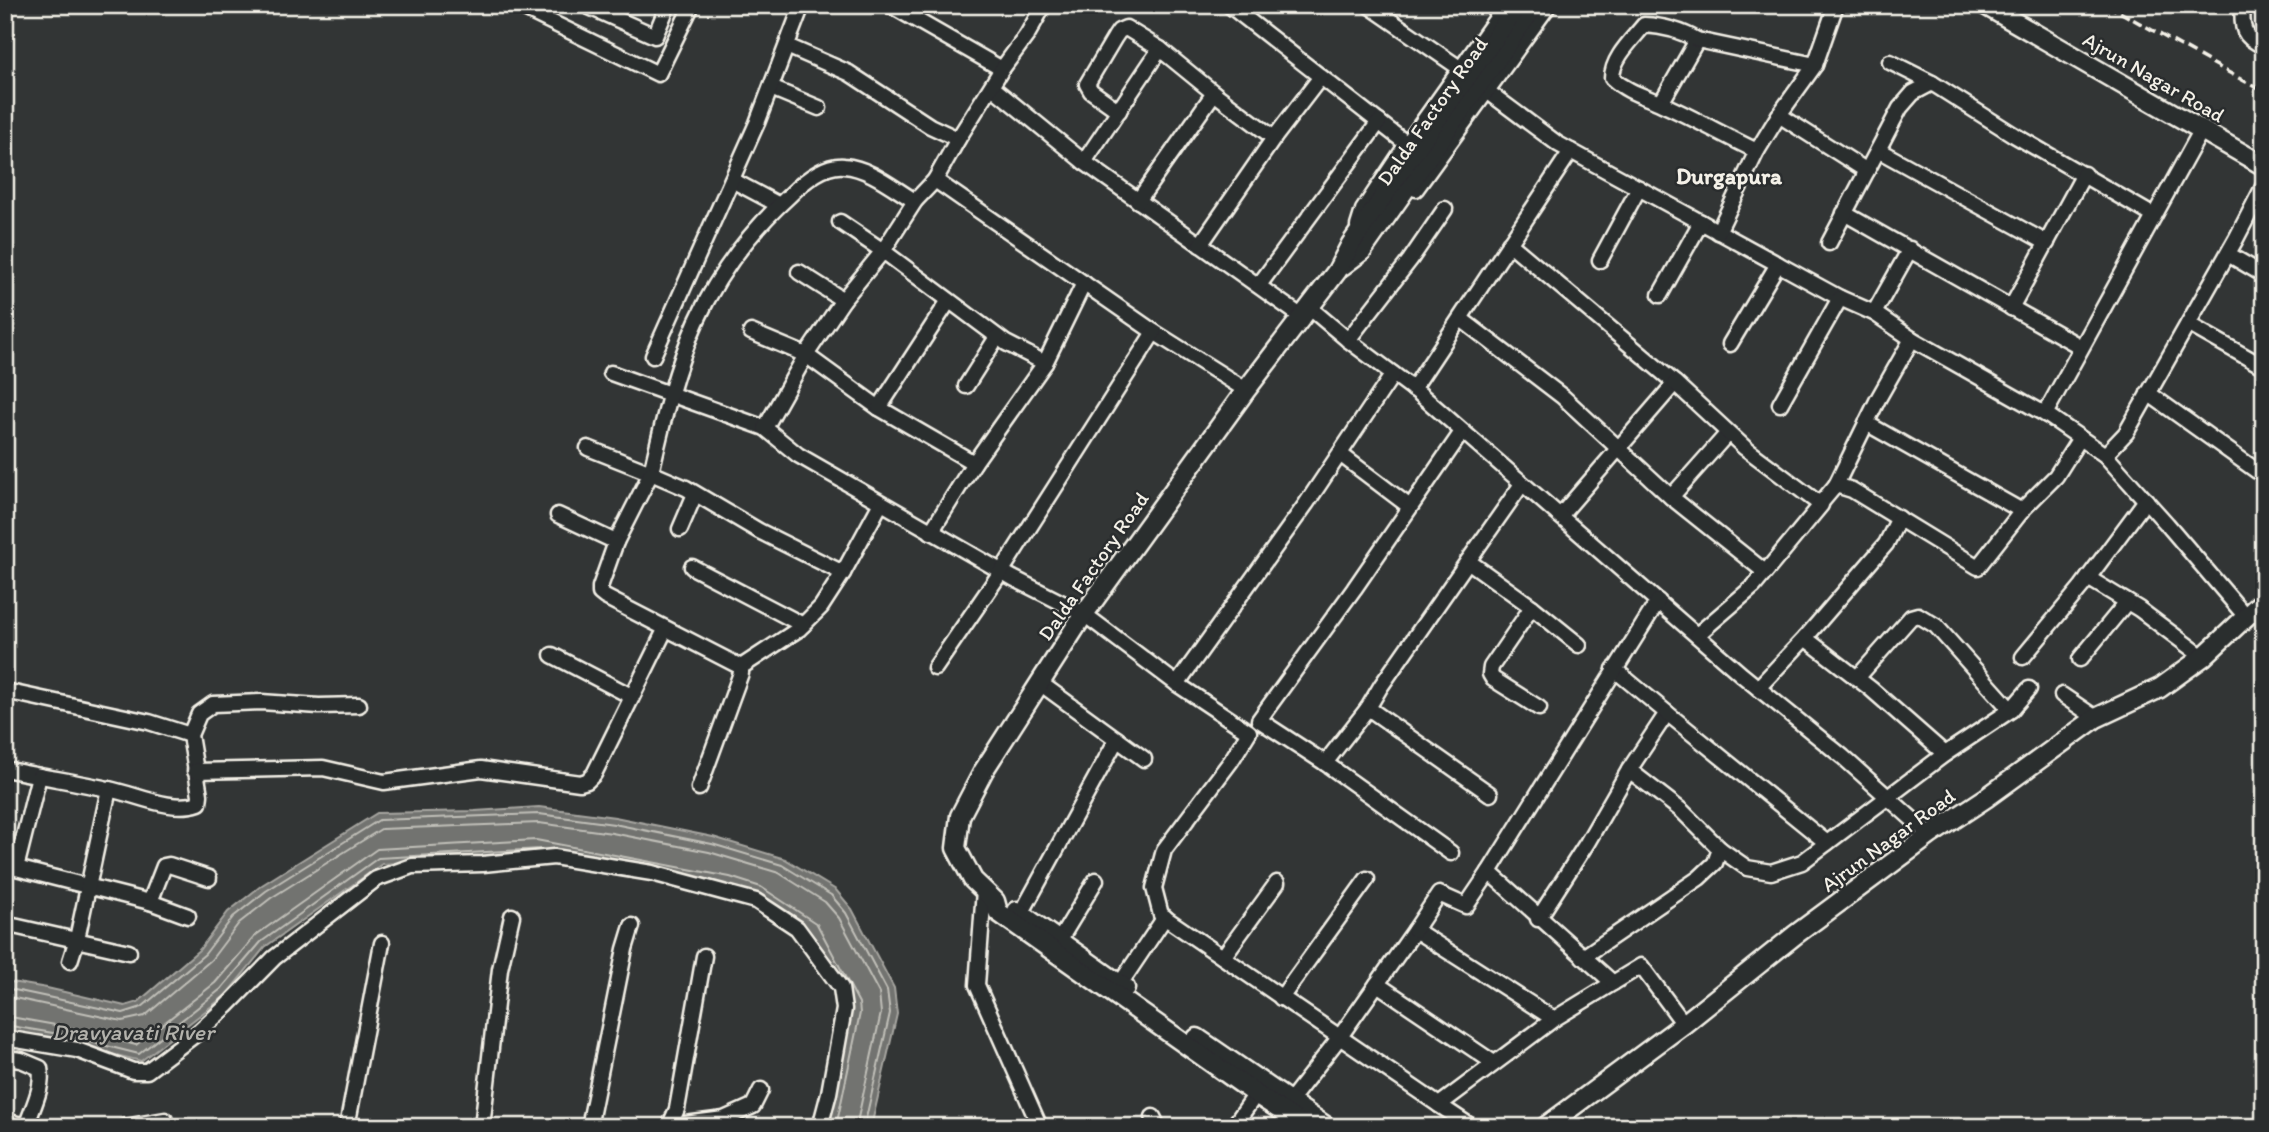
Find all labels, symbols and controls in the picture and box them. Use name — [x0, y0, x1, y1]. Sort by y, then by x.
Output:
street label: Ajrun Nagar Road — [2079, 26, 2230, 128]
street label: Dalda Factory Road — [1371, 32, 1493, 190]
district label: Durgapura — [1676, 162, 1783, 190]
street label: Dalda Factory Road — [1032, 487, 1154, 645]
street label: Ajrun Nagar Road — [1816, 783, 1960, 897]
water label: Dravyavati River — [52, 1018, 217, 1046]

